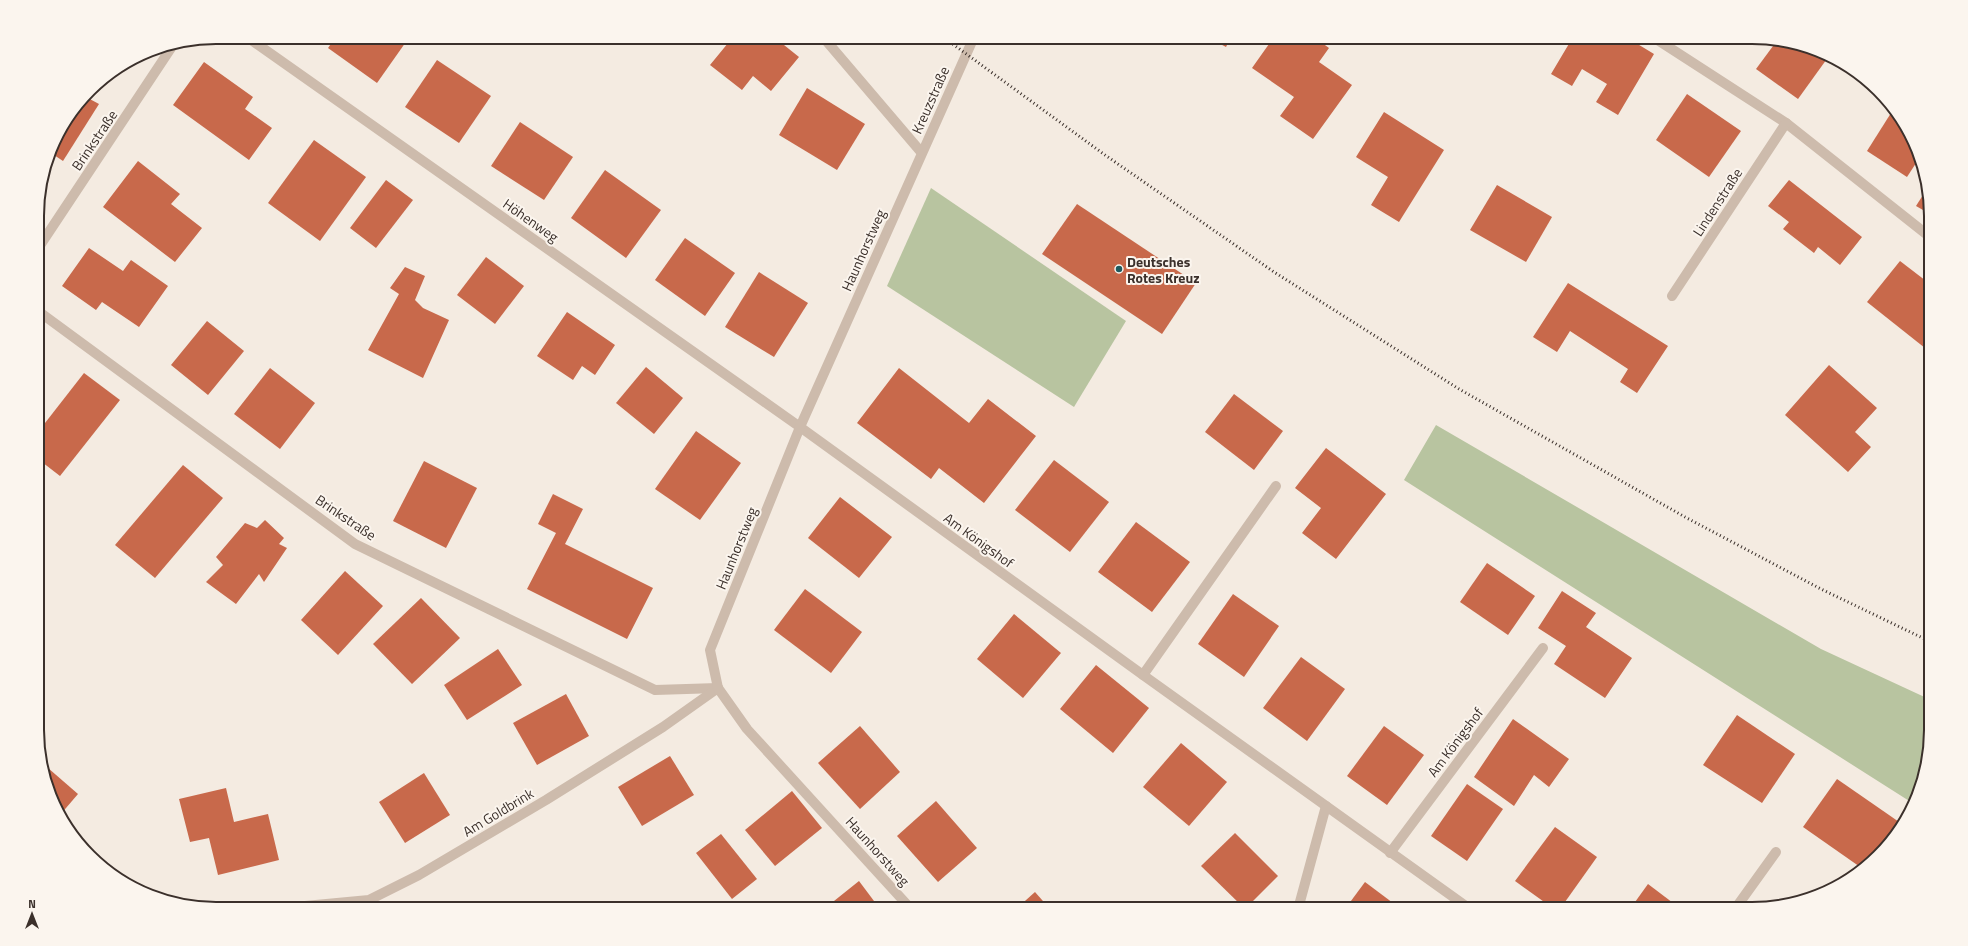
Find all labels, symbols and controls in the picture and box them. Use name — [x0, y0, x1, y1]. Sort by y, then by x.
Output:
street label: Kreuzstraße — [906, 63, 954, 137]
street label: Brinkstraße — [66, 105, 122, 175]
street label: Lindenstraße — [1687, 164, 1747, 240]
street label: Höhenweg — [499, 193, 563, 247]
street label: Haunhorstweg — [836, 206, 890, 294]
place label: Deutsches Rotes Kreuz — [1127, 251, 1200, 288]
marker: Deutsches Rotes Kreuz — [1114, 264, 1124, 274]
street label: Brinkstraße — [311, 489, 381, 545]
street label: Haunhorstweg — [710, 504, 762, 592]
street label: Am Königshof — [940, 507, 1019, 573]
street label: Am Königshof — [1422, 703, 1488, 781]
street label: Am Goldbrink — [459, 782, 538, 841]
street label: Haunhorstweg — [841, 811, 915, 891]
north arrow — [12, 894, 52, 934]
text: N — [28, 896, 36, 912]

